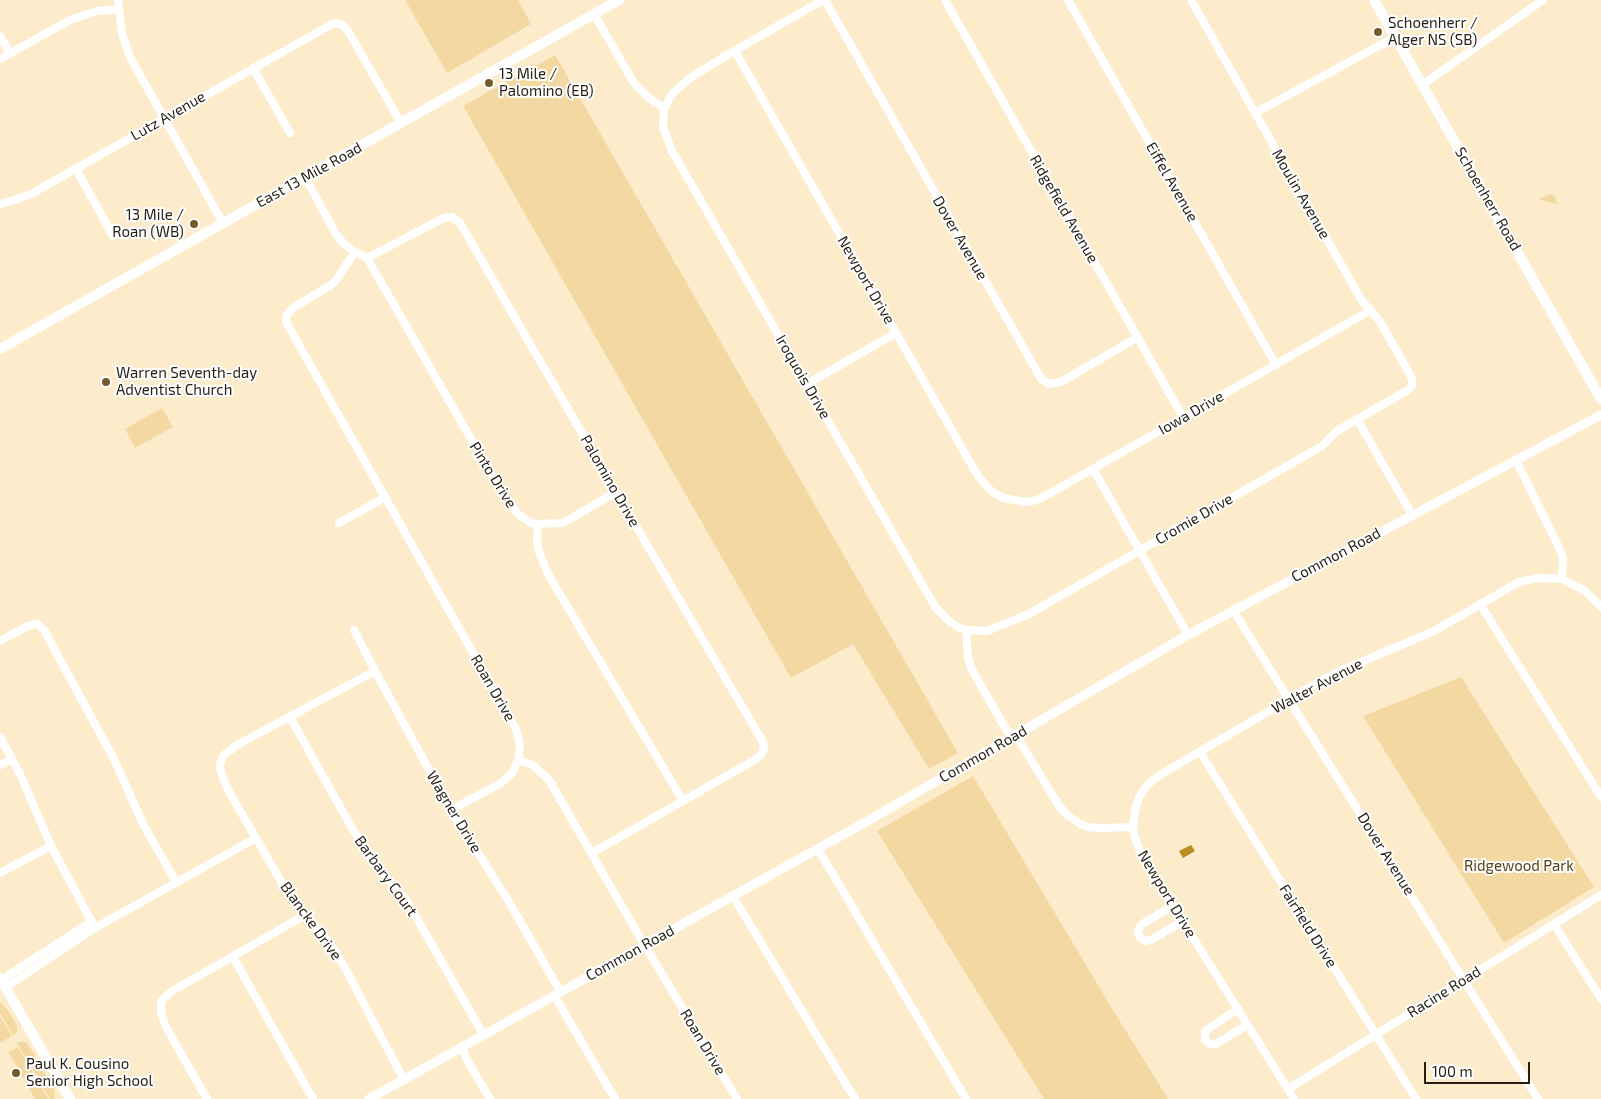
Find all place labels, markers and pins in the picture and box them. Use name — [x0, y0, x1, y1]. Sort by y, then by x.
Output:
place label: Schoenherr / Alger NS (SB) — [1388, 14, 1478, 49]
marker: Schoenherr / Alger NS (SB) — [1372, 26, 1384, 38]
place label: 13 Mile / Palomino (EB) — [499, 65, 594, 100]
marker: 13 Mile / Palomino (EB) — [483, 77, 495, 89]
place label: 13 Mile / Roan (WB) — [112, 206, 184, 241]
marker: 13 Mile / Roan (WB) — [188, 218, 200, 230]
place label: Warren Seventh-day Adventist Church — [116, 364, 257, 399]
marker: Warren Seventh-day Adventist Church — [100, 376, 112, 388]
place label: Paul K. Cousino Senior High School — [26, 1055, 153, 1090]
marker: Paul K. Cousino Senior High School — [10, 1067, 22, 1079]

